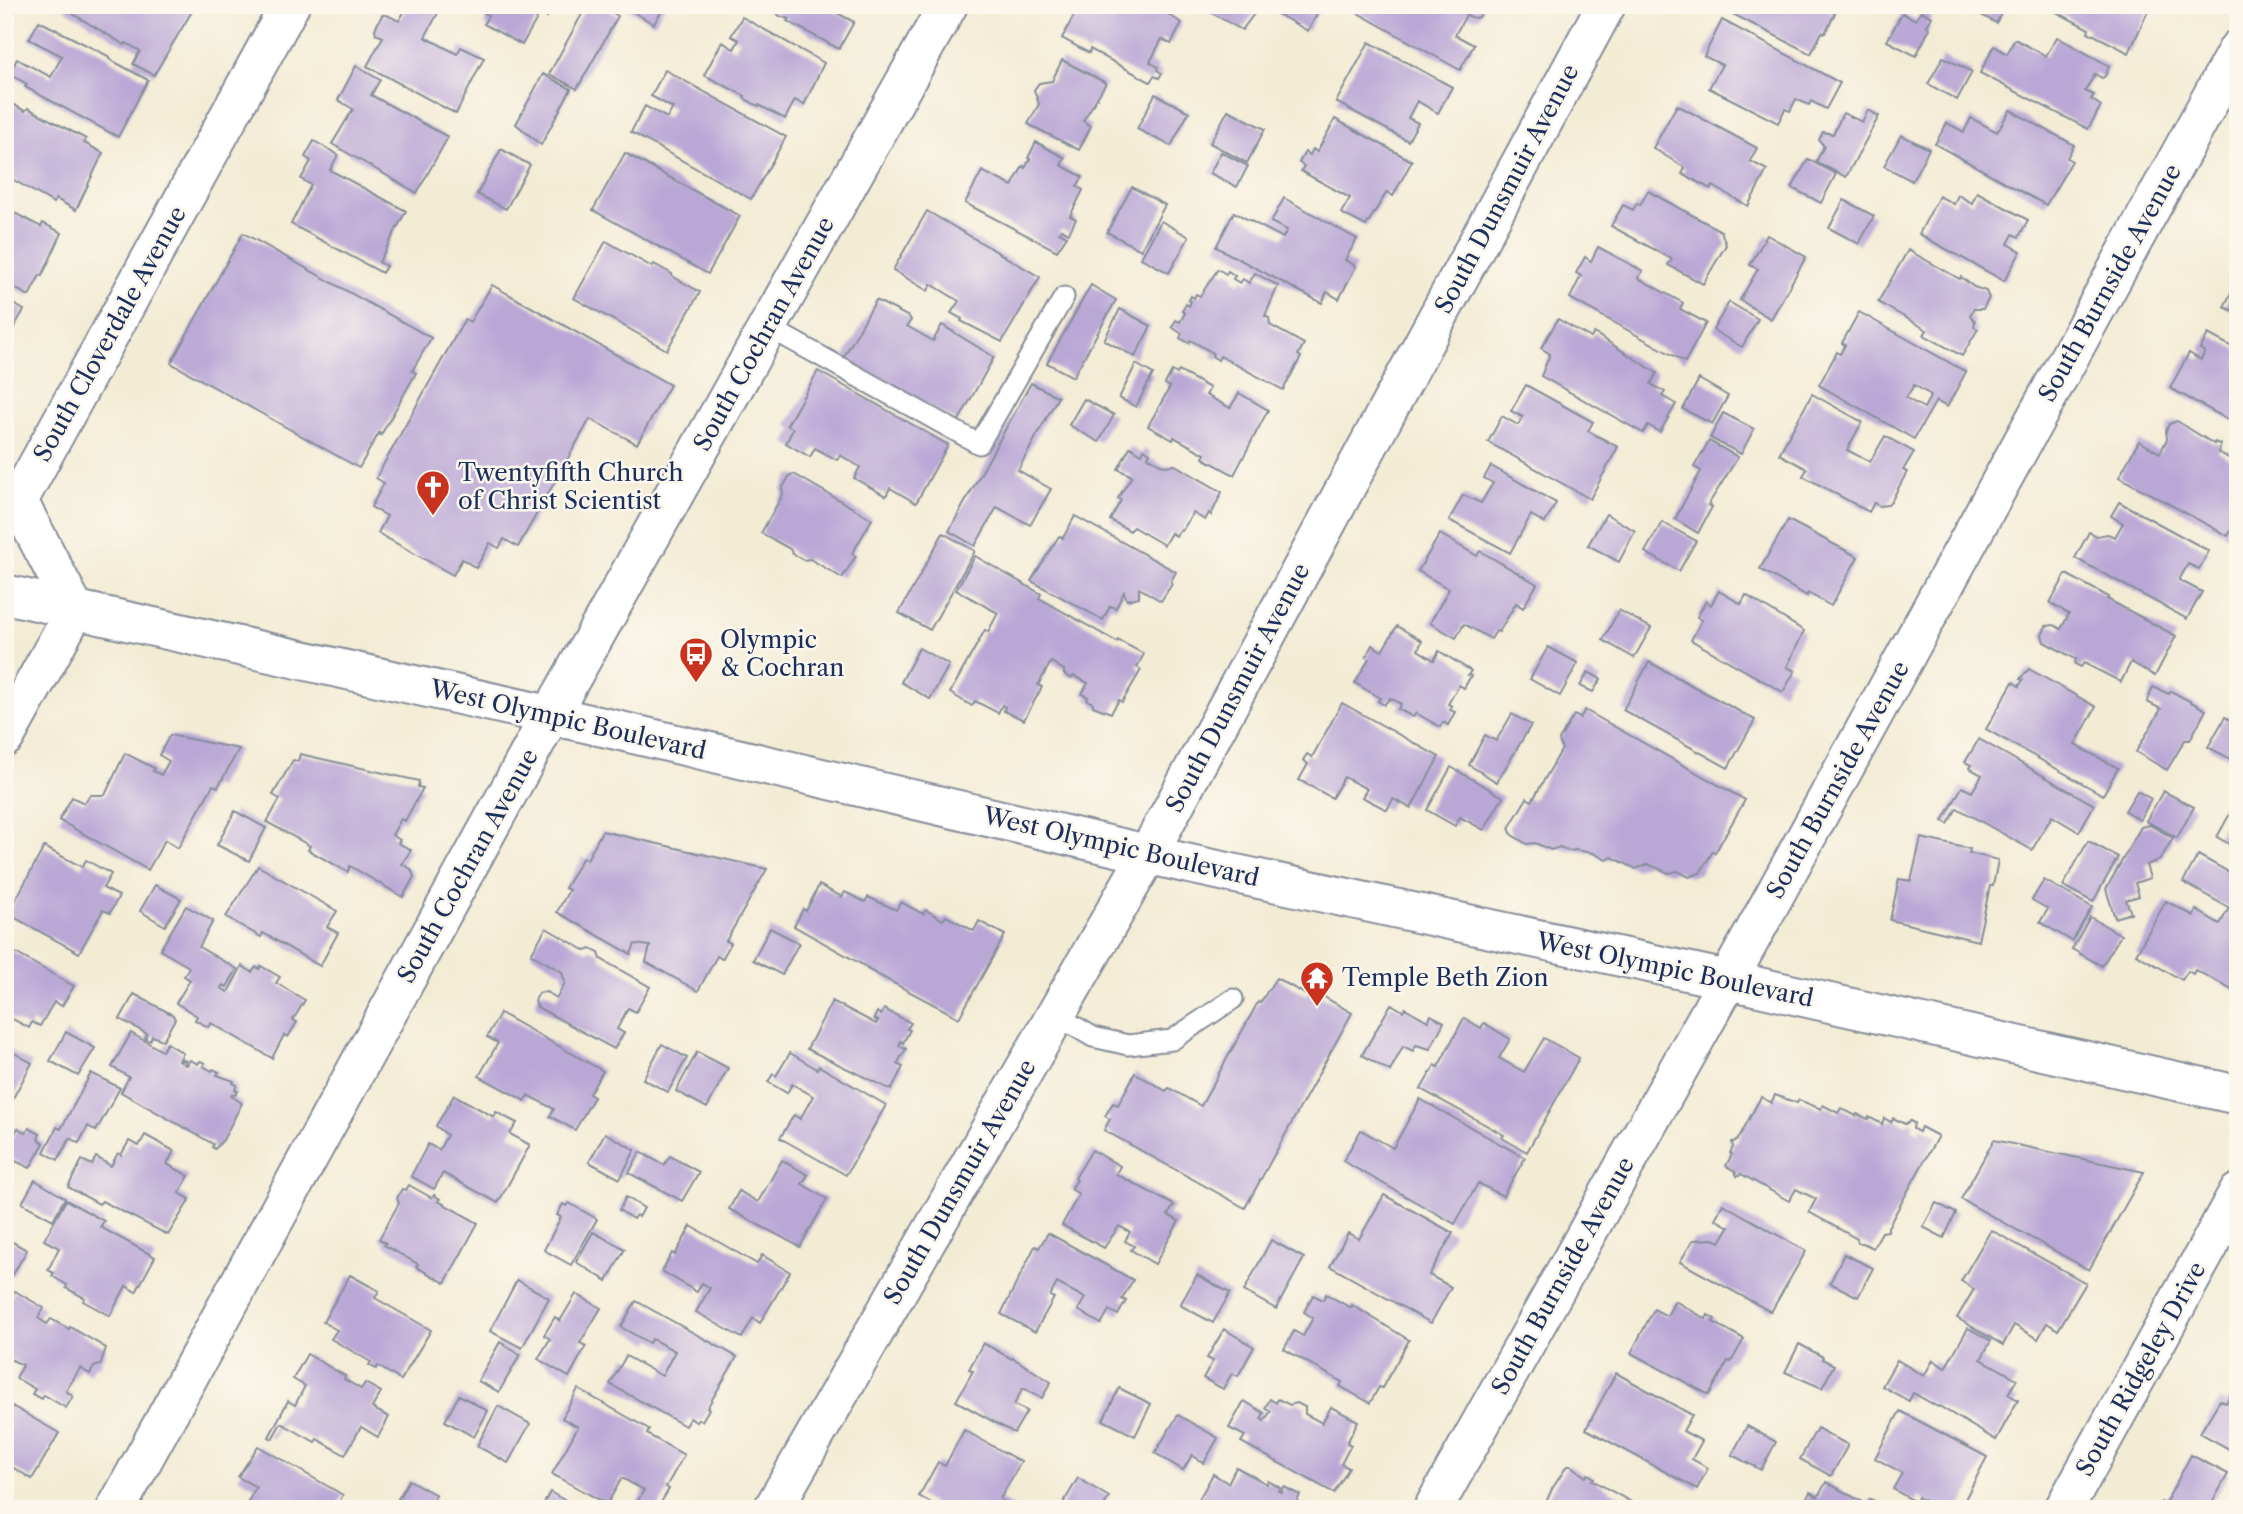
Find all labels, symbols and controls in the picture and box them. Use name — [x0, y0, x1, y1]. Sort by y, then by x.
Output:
street label: South Dunsmuir Avenue — [1428, 59, 1585, 318]
street label: South Burnside Avenue — [2032, 159, 2187, 407]
street label: South Cloverdale Avenue — [27, 201, 192, 467]
street label: South Cochran Avenue — [687, 212, 840, 456]
place label: Twentyfifth Church of Christ Scientist — [458, 458, 683, 515]
church icon: Twentyfifth Church of Christ Scientist — [414, 468, 452, 517]
street label: South Dunsmuir Avenue — [1159, 558, 1316, 817]
place label: Olympic & Cochran — [720, 625, 844, 682]
bus stop icon: Olympic & Cochran — [677, 635, 715, 684]
street label: South Burnside Avenue — [1760, 656, 1915, 904]
street label: West Olympic Boulevard — [426, 673, 709, 765]
street label: South Cochran Avenue — [391, 744, 544, 988]
street label: West Olympic Boulevard — [979, 800, 1262, 892]
street label: West Olympic Boulevard — [1533, 926, 1816, 1013]
temple icon: Temple Beth Zion — [1298, 959, 1336, 1008]
place label: Temple Beth Zion — [1342, 963, 1549, 992]
street label: South Dunsmuir Avenue — [877, 1054, 1042, 1310]
street label: South Burnside Avenue — [1485, 1152, 1640, 1400]
street label: South Ridgeley Drive — [2070, 1256, 2212, 1481]

